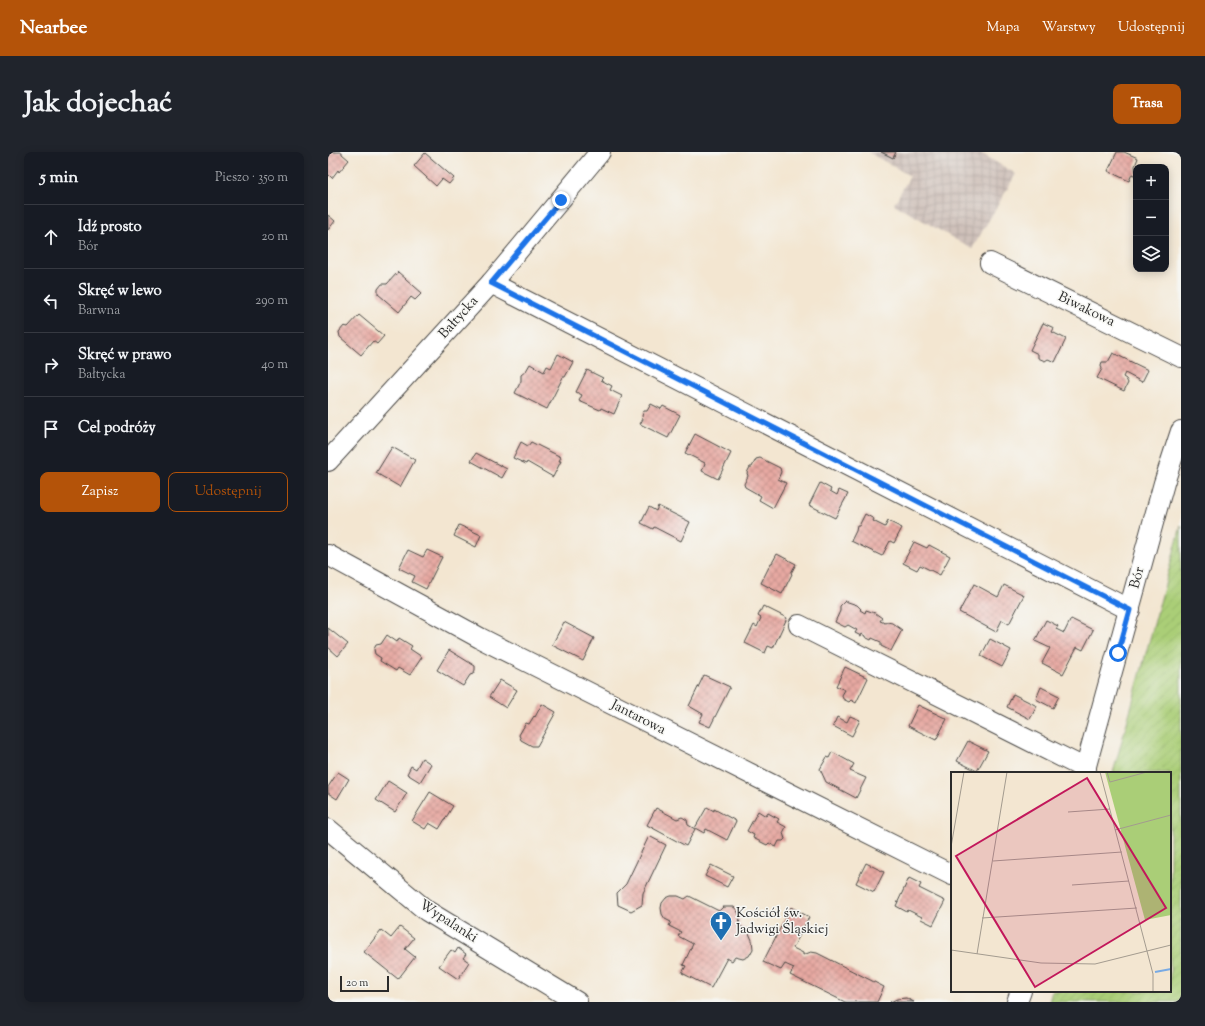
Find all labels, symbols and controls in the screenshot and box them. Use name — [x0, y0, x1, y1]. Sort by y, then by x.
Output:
text: Nearbee — [20, 15, 87, 42]
text: Mapa — [986, 18, 1020, 38]
text: Warstwy — [1042, 18, 1096, 38]
text: Udostępnij — [1118, 18, 1185, 38]
text: Jak dojechać — [24, 84, 172, 124]
button: Trasa — [1113, 84, 1181, 124]
map controls — [1133, 164, 1169, 272]
button: + — [1133, 164, 1169, 200]
text: 5 min — [40, 166, 78, 190]
text: Pieszo · 350 m — [215, 169, 288, 187]
route end — [552, 191, 570, 209]
button: − — [1133, 200, 1169, 236]
text: Idź prosto — [78, 217, 142, 238]
icon: ahead — [40, 226, 62, 248]
text: 20 m — [262, 228, 288, 246]
button: layers — [1133, 236, 1169, 272]
text: Bór — [78, 238, 98, 256]
text: Skręć w lewo — [78, 281, 162, 302]
street label: Biwakowa — [1054, 288, 1118, 333]
icon: left — [40, 290, 62, 312]
text: 290 m — [255, 292, 288, 310]
street label: Bałtycka — [434, 292, 484, 344]
text: Barwna — [78, 302, 120, 320]
text: Skręć w prawo — [78, 345, 172, 366]
icon: right — [40, 354, 62, 376]
text: 40 m — [261, 356, 288, 374]
text: Bałtycka — [78, 366, 125, 384]
icon: arrive — [40, 418, 62, 440]
text: Cel podróży — [78, 418, 156, 439]
button: Zapisz — [40, 472, 160, 512]
button: Udostępnij — [168, 472, 288, 512]
street label: Bór — [1126, 564, 1151, 591]
route start — [1109, 644, 1127, 662]
street label: Jantarowa — [606, 695, 669, 741]
inset map — [951, 772, 1171, 992]
street label: Wypalanki — [415, 896, 481, 948]
place label: Kościół św. Jadwigi Śląskiej — [735, 904, 828, 940]
church icon: Kościół św. Jadwigi Śląskiej — [708, 909, 734, 942]
scale bar — [340, 974, 389, 993]
text: 20 m — [346, 975, 368, 991]

